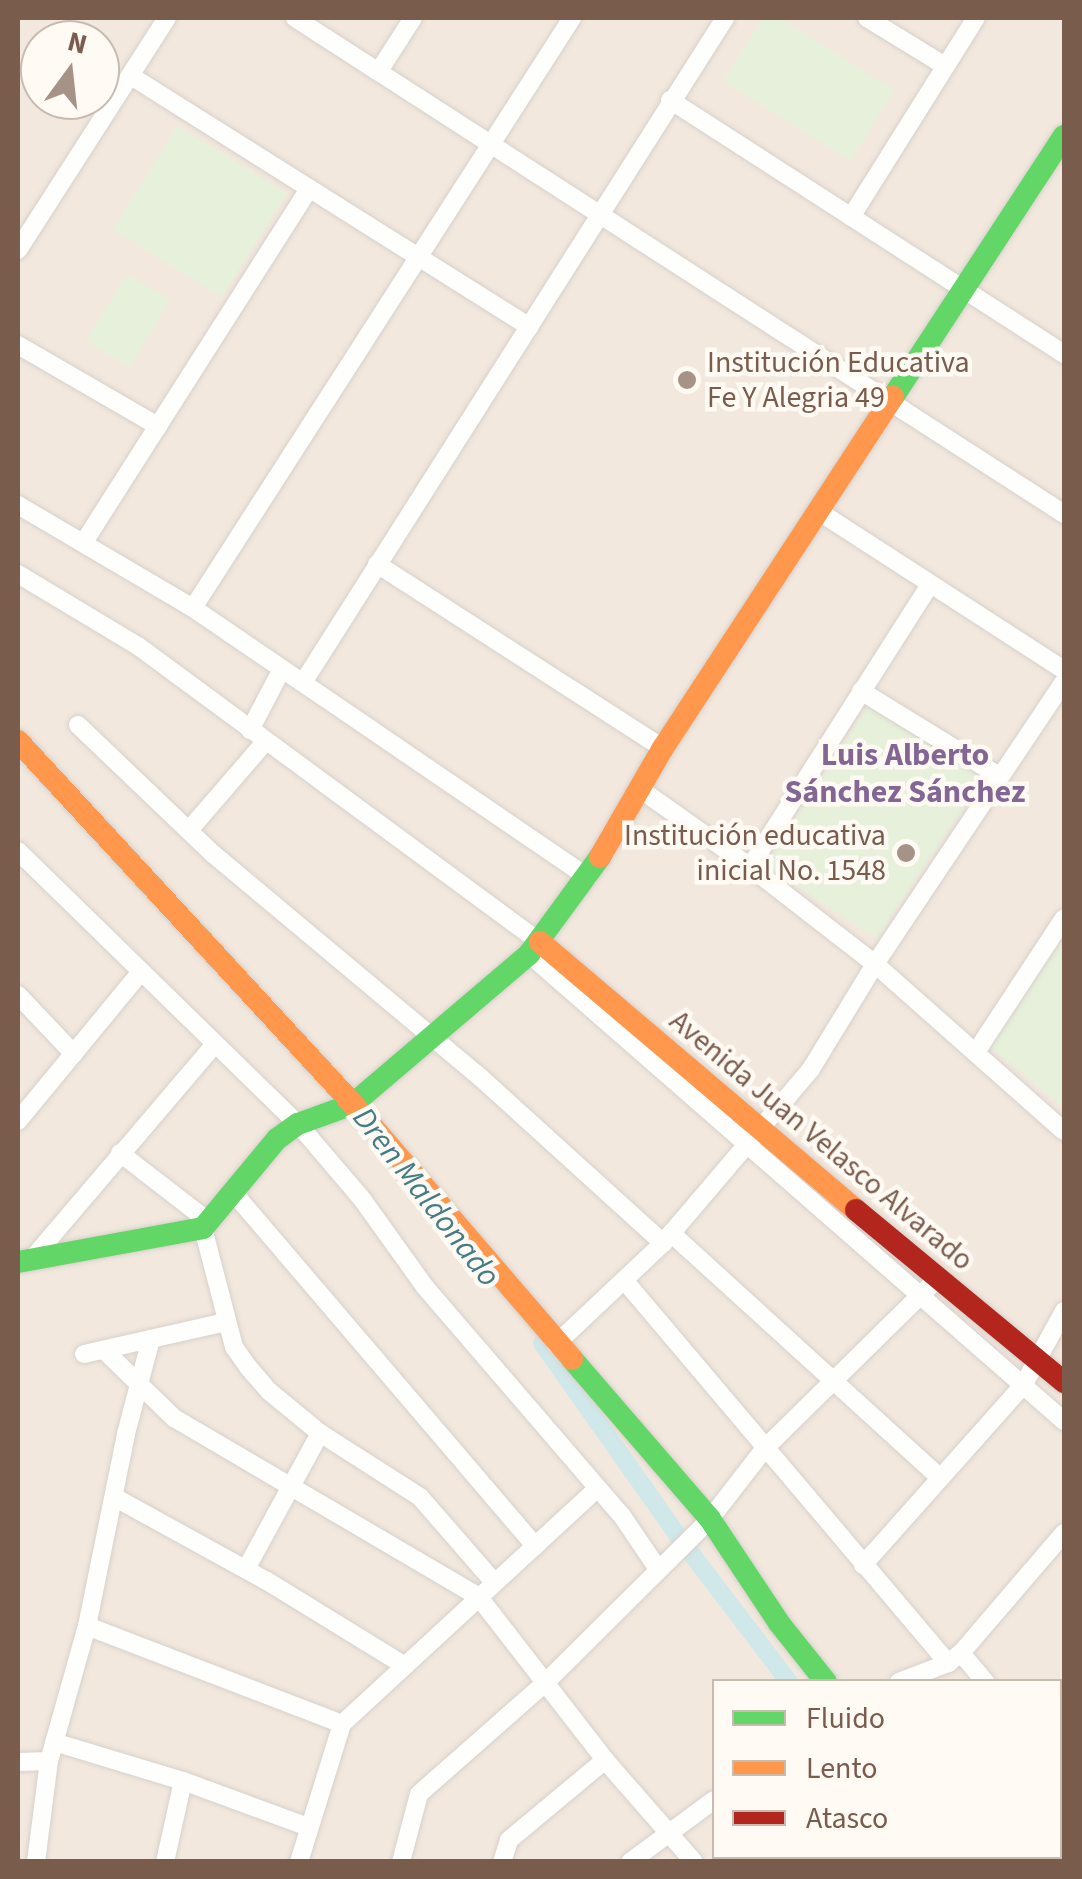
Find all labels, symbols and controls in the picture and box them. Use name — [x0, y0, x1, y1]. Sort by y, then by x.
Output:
north arrow — [20, 20, 120, 120]
text: N — [63, 21, 91, 65]
place label: Institución Educativa Fe Y Alegria 49 — [707, 345, 970, 416]
marker: Institución Educativa Fe Y Alegria 49 — [676, 369, 698, 391]
district label: Luis Alberto Sánchez Sánchez — [785, 737, 1025, 812]
place label: Institución educativa inicial No. 1548 — [624, 818, 886, 888]
marker: Institución educativa inicial No. 1548 — [895, 842, 917, 864]
street label: Avenida Juan Velasco Alvarado — [662, 1003, 980, 1279]
water label: Dren Maldonado — [344, 1100, 508, 1294]
legend — [712, 1679, 1062, 1859]
text: Fluido — [806, 1697, 885, 1740]
text: Lento — [806, 1747, 878, 1790]
text: Atasco — [806, 1797, 888, 1840]

